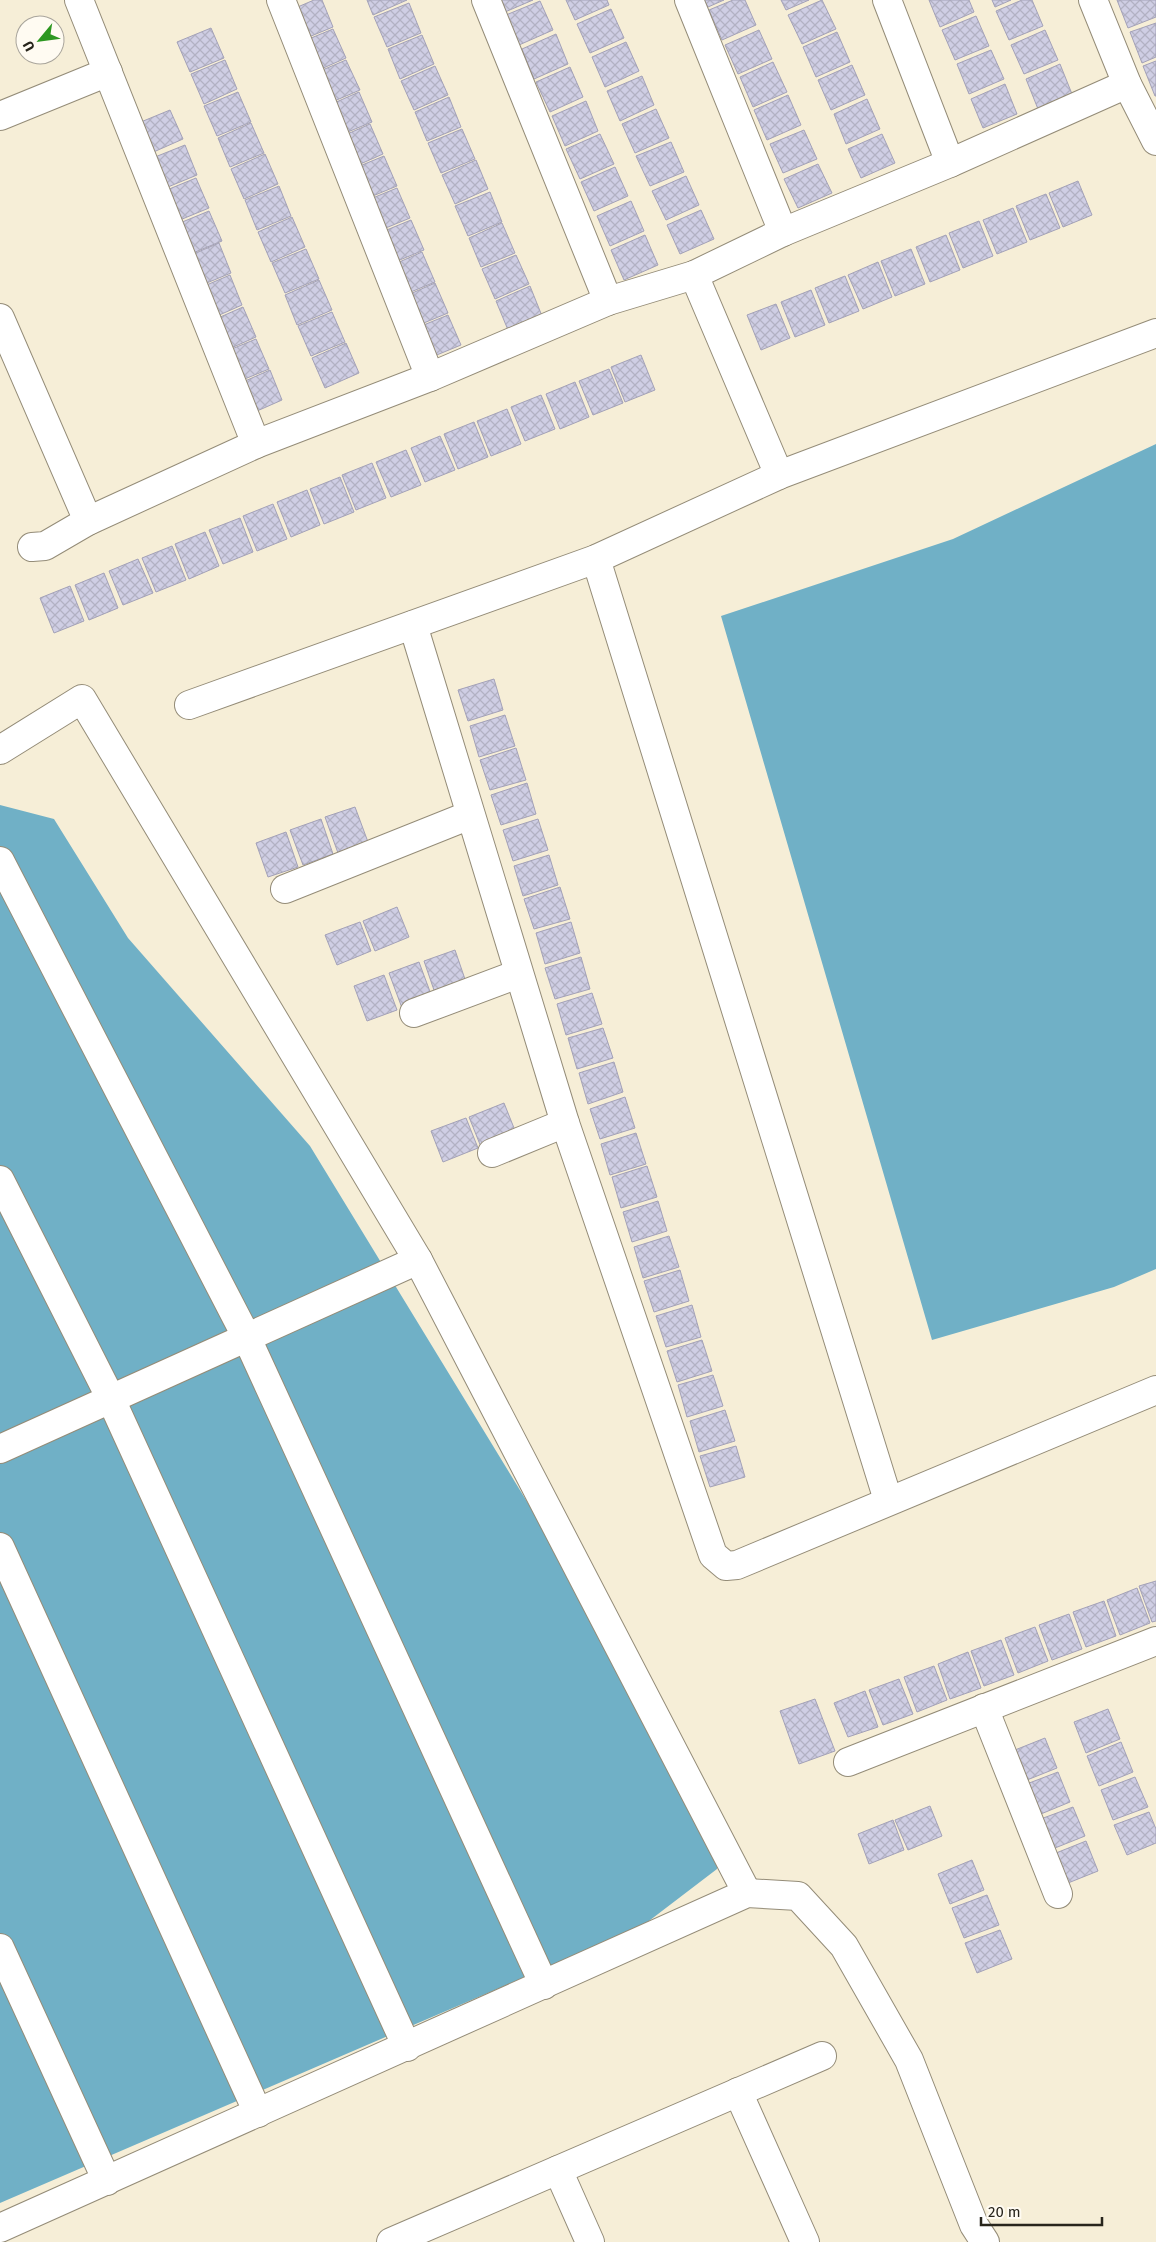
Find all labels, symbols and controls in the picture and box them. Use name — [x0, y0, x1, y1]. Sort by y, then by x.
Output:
north arrow — [15, 15, 65, 65]
text: U — [19, 38, 39, 54]
scale bar — [981, 2194, 1102, 2226]
text: 20 m — [988, 2203, 1021, 2221]

